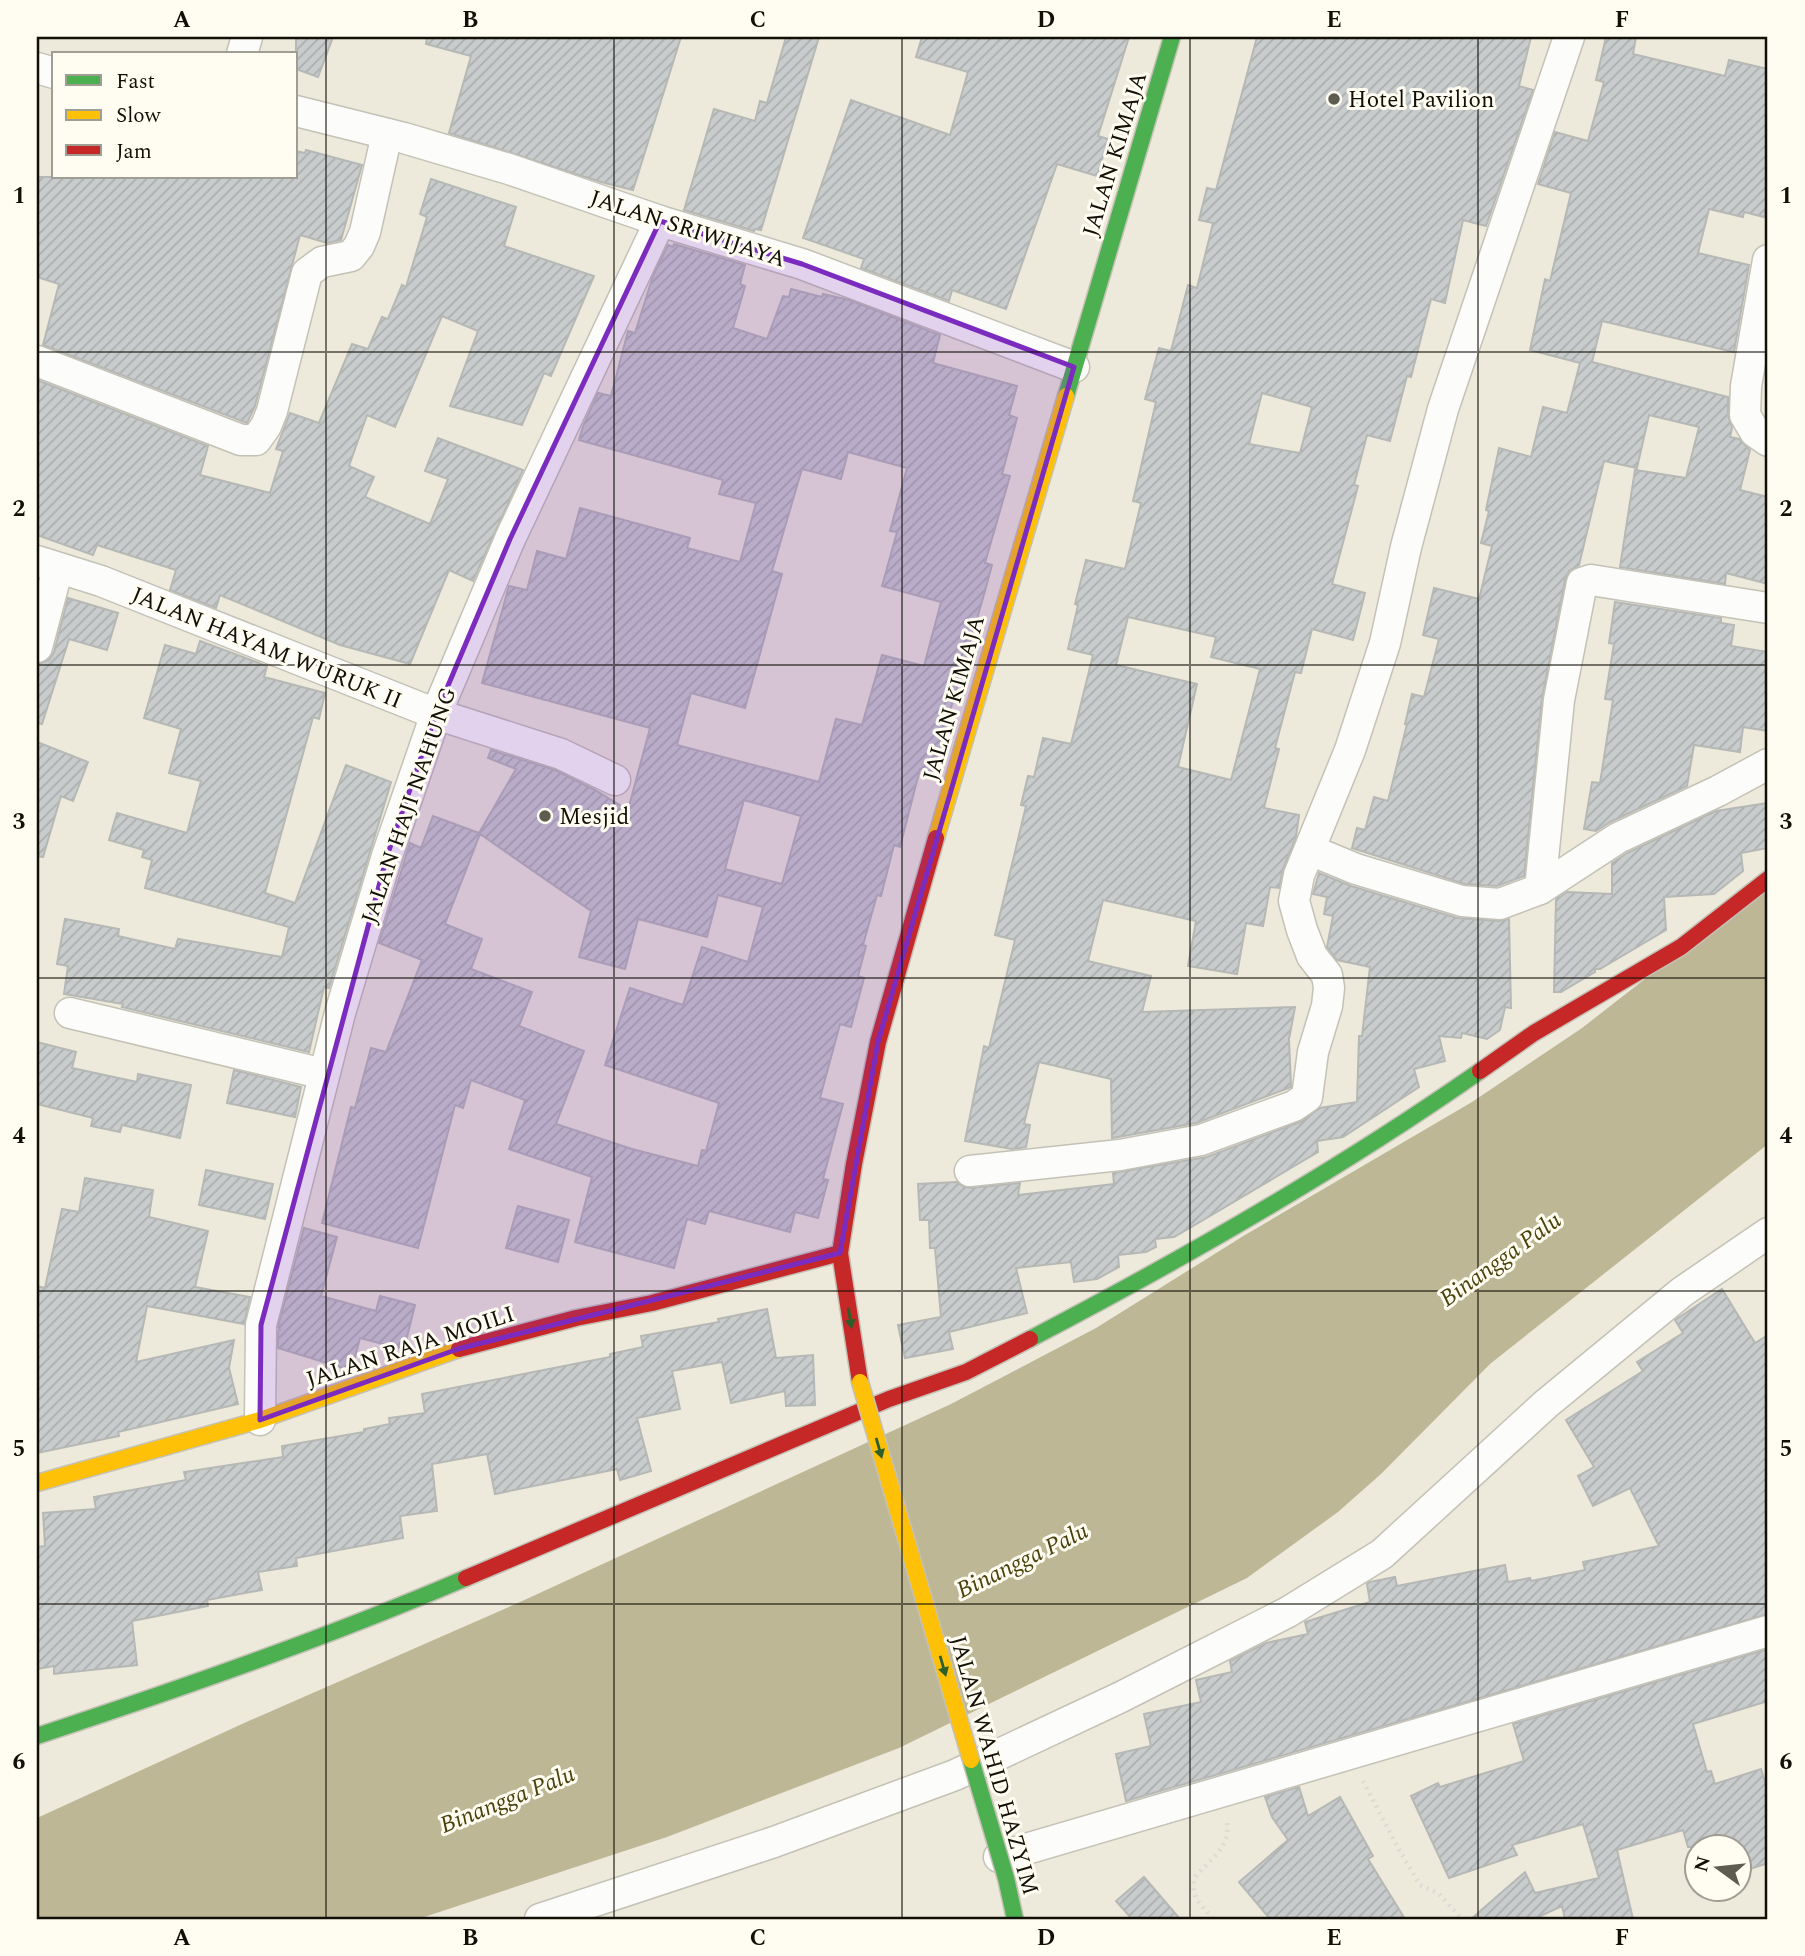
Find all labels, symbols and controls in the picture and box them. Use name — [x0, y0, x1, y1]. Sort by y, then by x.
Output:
text: A — [173, 3, 191, 38]
text: B — [462, 3, 478, 38]
text: C — [750, 3, 766, 38]
text: D — [1037, 3, 1055, 38]
text: E — [1326, 3, 1342, 38]
text: F — [1615, 3, 1629, 38]
legend — [52, 52, 298, 178]
text: Fast — [116, 66, 155, 98]
street label: JALAN KIMAJA — [1074, 68, 1157, 241]
place label: Hotel Pavilion — [1348, 83, 1494, 118]
marker: Hotel Pavilion — [1326, 91, 1342, 107]
text: Slow — [116, 100, 162, 132]
text: Jam — [116, 136, 152, 168]
text: 1 — [13, 179, 25, 214]
text: 1 — [1780, 179, 1792, 214]
street label: JALAN SRIWIJAYA — [585, 181, 790, 278]
text: 2 — [13, 492, 26, 527]
text: 2 — [1780, 492, 1793, 527]
street label: JALAN HAYAM WURUK II — [126, 578, 407, 719]
street label: JALAN KIMAJA — [914, 611, 995, 785]
street label: JALAN HAJI NAHUNG — [352, 682, 466, 929]
place label: Mesjid — [559, 800, 630, 835]
text: 3 — [13, 805, 26, 840]
text: 3 — [1780, 805, 1793, 840]
marker: Mesjid — [537, 808, 553, 824]
text: 4 — [13, 1119, 26, 1154]
text: 4 — [1780, 1119, 1793, 1154]
water label: Binangga Palu — [1432, 1203, 1569, 1316]
street label: JALAN RAJA MOILI — [302, 1297, 519, 1398]
one-way arrow — [845, 1307, 856, 1329]
text: 5 — [13, 1432, 25, 1467]
text: 5 — [1780, 1432, 1792, 1467]
one-way arrow — [875, 1438, 885, 1459]
water label: Binangga Palu — [950, 1513, 1095, 1608]
street label: JALAN WAHID HAZYIM — [940, 1632, 1047, 1899]
one-way arrow — [939, 1656, 949, 1677]
text: 6 — [13, 1745, 26, 1780]
text: 6 — [1780, 1745, 1793, 1780]
water label: Binangga Palu — [434, 1756, 581, 1843]
north arrow — [1682, 1834, 1752, 1904]
text: N — [1687, 1853, 1719, 1875]
text: A — [173, 1921, 191, 1956]
text: B — [462, 1921, 478, 1956]
text: C — [750, 1921, 766, 1956]
text: D — [1037, 1921, 1055, 1956]
text: E — [1326, 1921, 1342, 1956]
text: F — [1615, 1921, 1629, 1956]

